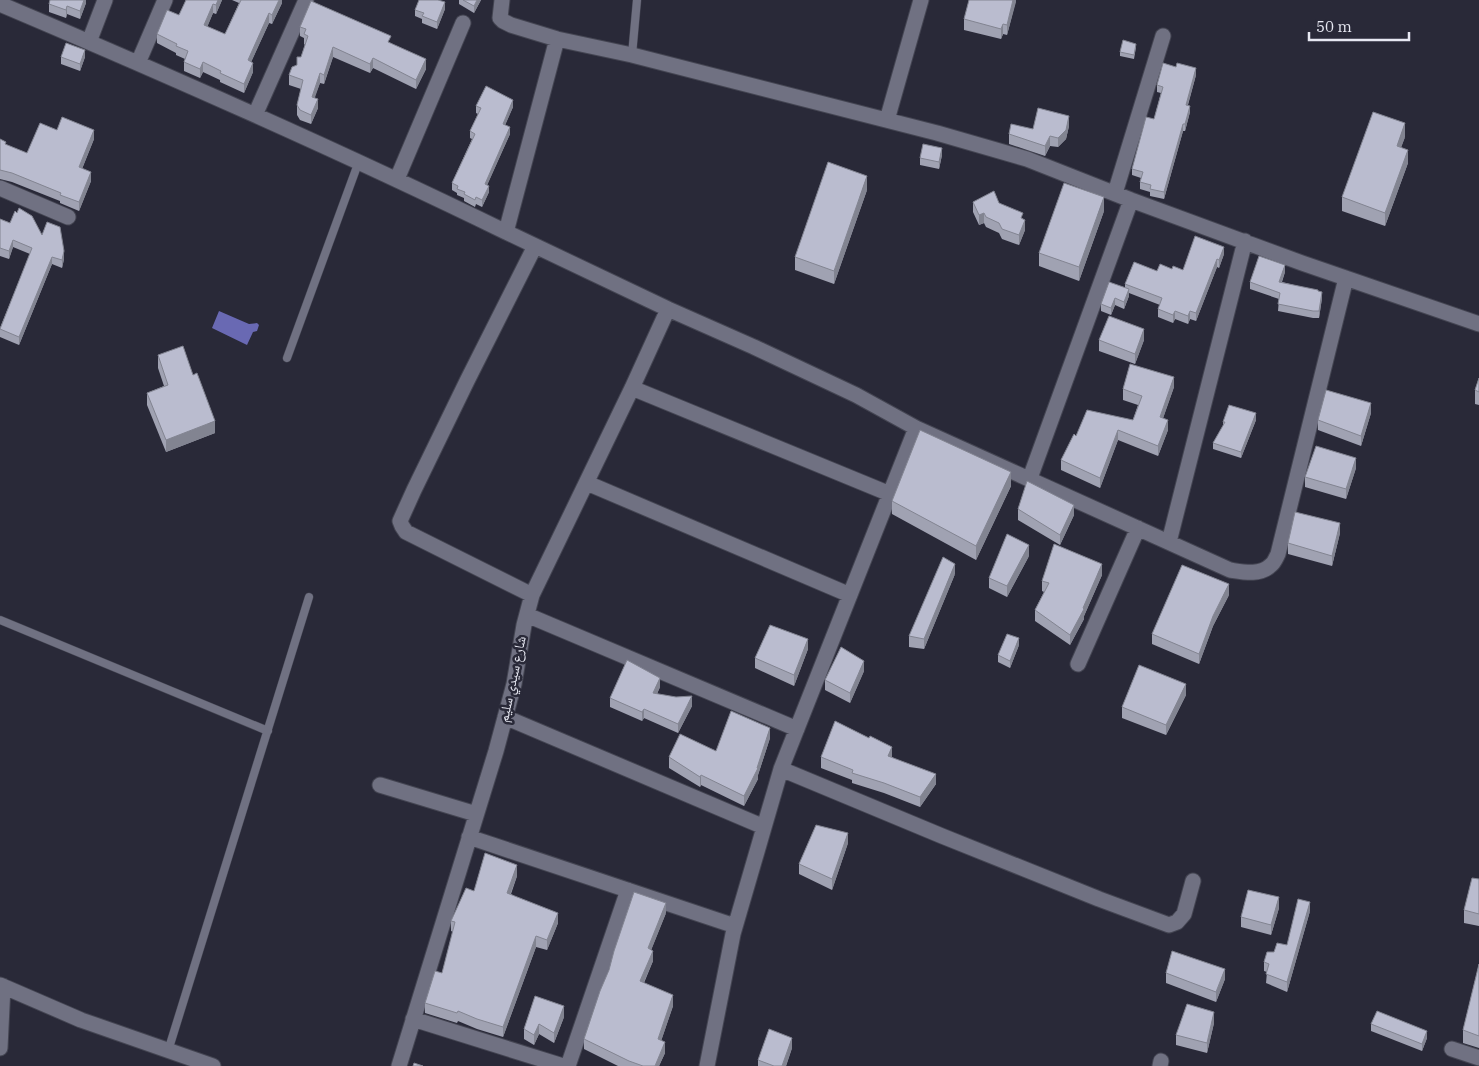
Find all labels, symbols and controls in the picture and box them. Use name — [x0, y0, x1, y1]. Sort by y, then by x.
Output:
scale bar — [1309, 10, 1409, 42]
text: 50 m — [1316, 17, 1352, 36]
street label: شارع سيدي سليم — [494, 634, 532, 724]

